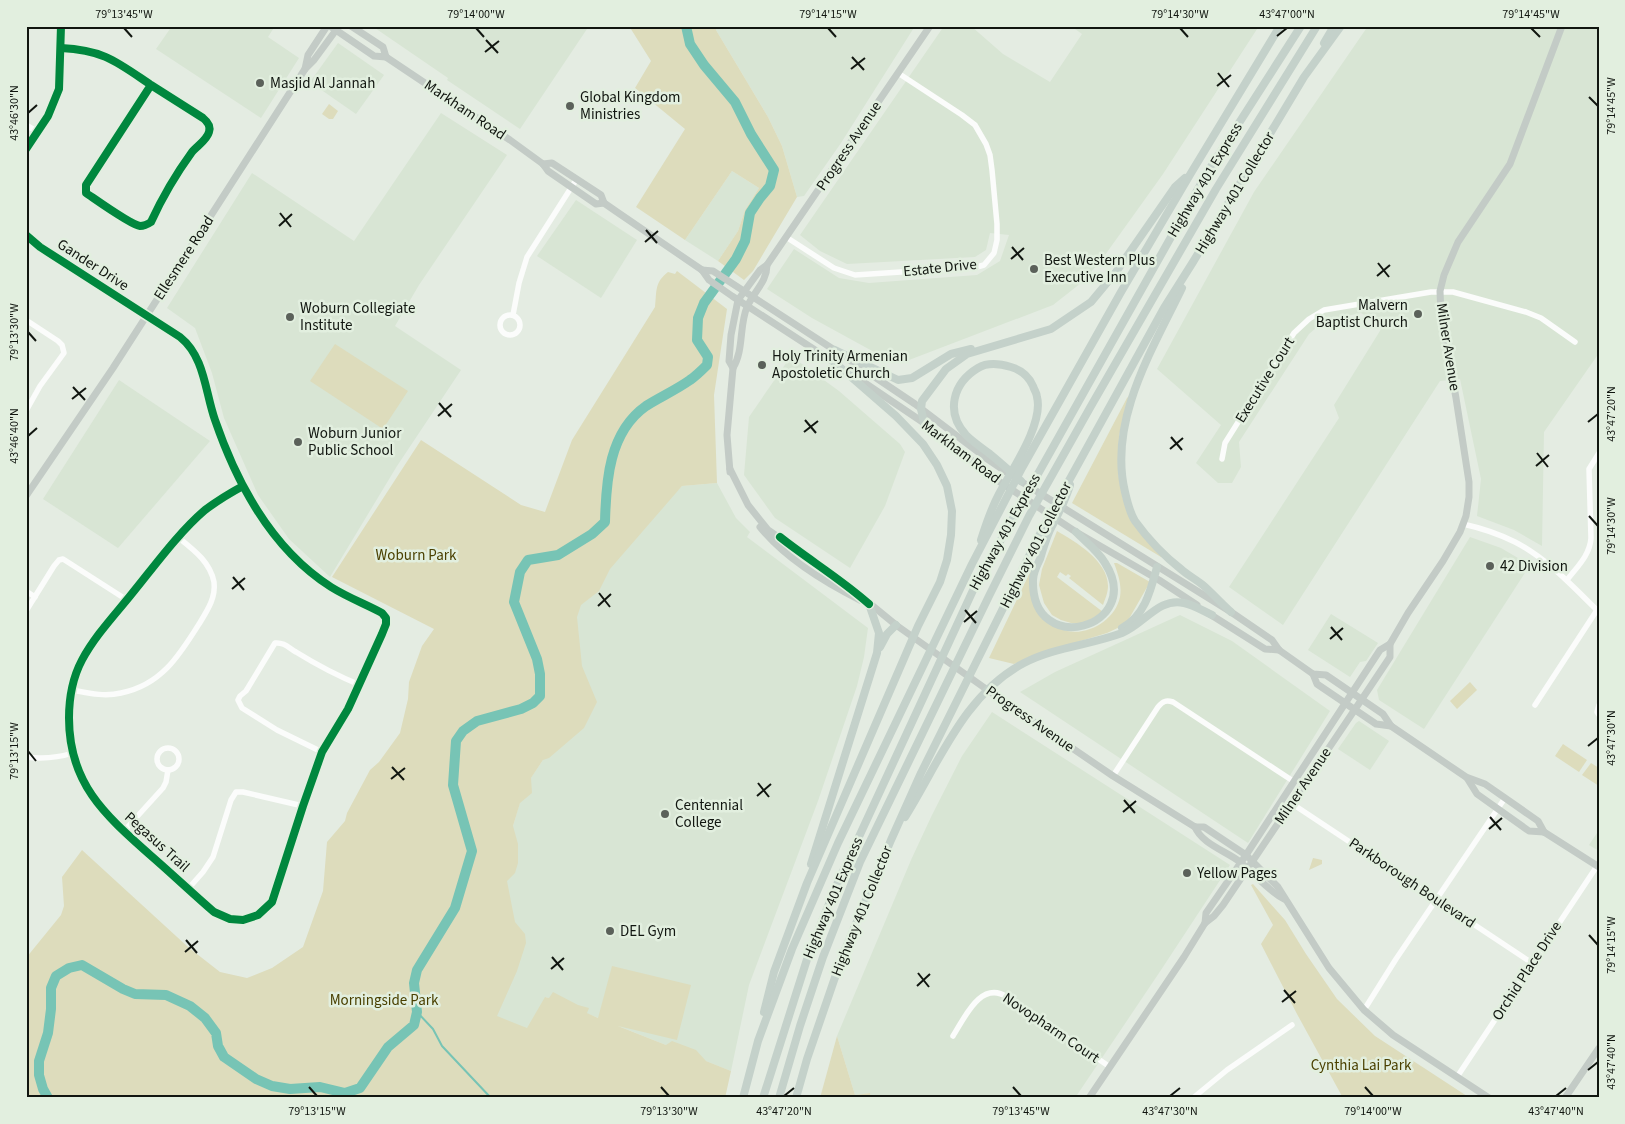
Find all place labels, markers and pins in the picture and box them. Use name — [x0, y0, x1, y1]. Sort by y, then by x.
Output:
place label: Masjid Al Jannah — [270, 73, 375, 94]
marker: Masjid Al Jannah — [254, 77, 266, 89]
place label: Global Kingdom Ministries — [580, 87, 681, 125]
marker: Global Kingdom Ministries — [564, 100, 576, 112]
place label: Best Western Plus Executive Inn — [1044, 250, 1155, 288]
marker: Best Western Plus Executive Inn — [1028, 263, 1040, 275]
place label: Malvern Baptist Church — [1316, 295, 1408, 333]
place label: Woburn Collegiate Institute — [300, 298, 415, 336]
marker: Malvern Baptist Church — [1412, 308, 1424, 320]
marker: Woburn Collegiate Institute — [284, 311, 296, 323]
place label: Holy Trinity Armenian Apostoletic Church — [772, 346, 908, 384]
marker: Holy Trinity Armenian Apostoletic Church — [756, 359, 768, 371]
place label: Woburn Junior Public School — [308, 423, 402, 461]
marker: Woburn Junior Public School — [292, 436, 304, 448]
place label: 42 Division — [1500, 556, 1568, 577]
marker: 42 Division — [1484, 560, 1496, 572]
place label: Centennial College — [675, 795, 743, 833]
marker: Centennial College — [659, 808, 671, 820]
place label: Yellow Pages — [1196, 863, 1277, 884]
marker: Yellow Pages — [1181, 867, 1193, 879]
place label: DEL Gym — [620, 921, 676, 942]
marker: DEL Gym — [604, 925, 616, 937]

